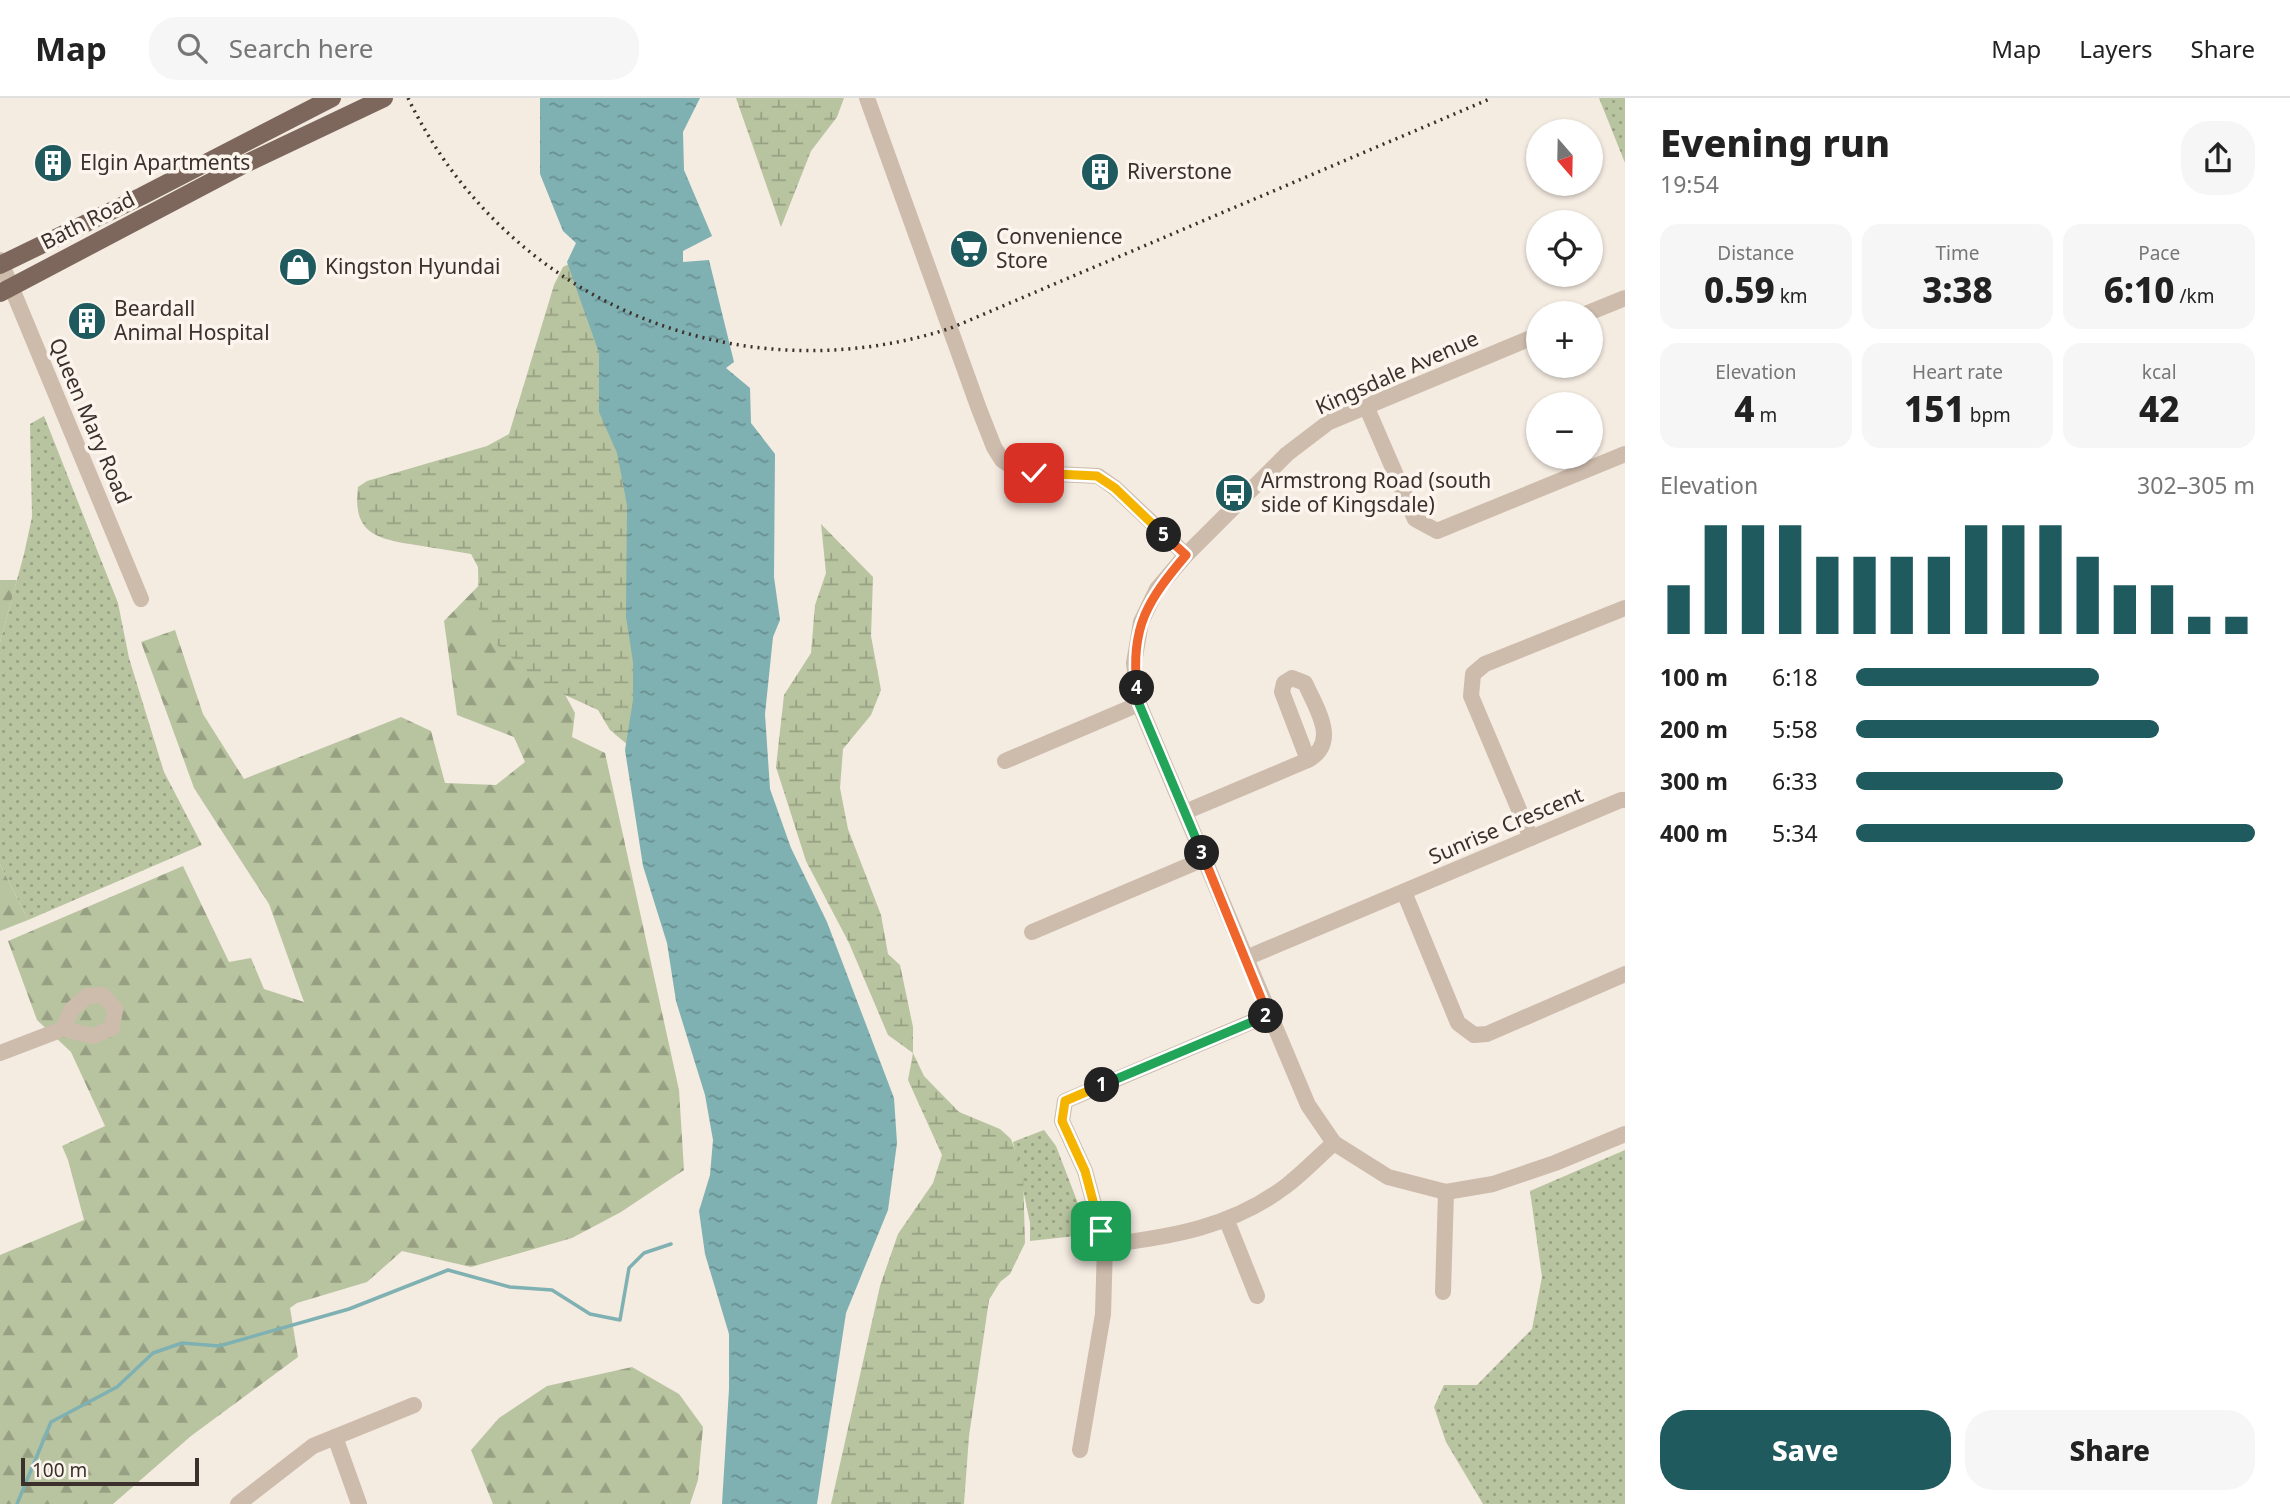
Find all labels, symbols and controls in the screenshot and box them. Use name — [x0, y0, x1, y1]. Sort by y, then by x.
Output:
search box — [149, 17, 639, 80]
text: Map — [35, 26, 107, 71]
icon: search — [173, 29, 211, 67]
text: Search here — [229, 30, 373, 66]
text: Map — [1991, 32, 2041, 65]
text: Layers — [2079, 32, 2153, 65]
text: Share — [2191, 32, 2255, 65]
text: Evening run — [1660, 116, 1890, 168]
north arrow — [1526, 119, 1603, 196]
map controls — [1526, 119, 1603, 469]
button: share — [2181, 121, 2255, 195]
building icon: Elgin Apartments — [32, 142, 74, 184]
place label: Elgin Apartments — [80, 148, 250, 176]
building icon: Riverstone — [1079, 151, 1121, 193]
place label: Riverstone — [1127, 157, 1232, 185]
text: 19:54 — [1660, 168, 1719, 200]
street label: Bath Road — [36, 184, 139, 256]
button: locate — [1526, 210, 1603, 287]
place label: Convenience Store — [996, 222, 1123, 274]
supermarket icon: Convenience Store — [948, 228, 990, 270]
text: Distance — [1717, 240, 1794, 266]
text: Time — [1936, 240, 1979, 266]
text: Pace — [2138, 240, 2180, 266]
shop icon: Kingston Hyundai — [277, 246, 319, 288]
place label: Kingston Hyundai — [325, 252, 500, 280]
text: 0.59 — [1704, 266, 1775, 313]
text: 3:38 — [1922, 266, 1993, 313]
text: 6:10 — [2104, 266, 2175, 313]
text: km — [1775, 283, 1808, 309]
text: /km — [2175, 283, 2214, 309]
place label: Beardall Animal Hospital — [114, 294, 270, 346]
building icon: Beardall Animal Hospital — [66, 300, 108, 342]
button: + — [1526, 301, 1603, 378]
street label: Kingsdale Avenue — [1311, 324, 1482, 421]
street label: Queen Mary Road — [43, 333, 139, 508]
text: Elevation — [1715, 359, 1796, 385]
text: Heart rate — [1912, 359, 2003, 385]
text: kcal — [2142, 359, 2177, 385]
text: 4 — [1734, 385, 1755, 432]
text: 151 — [1904, 385, 1965, 432]
text: 42 — [2139, 385, 2179, 432]
button: − — [1526, 392, 1603, 469]
text: m — [1755, 402, 1777, 428]
text: bpm — [1965, 402, 2011, 428]
pin — [1004, 443, 1064, 503]
icon: check — [1015, 454, 1053, 492]
place label: Armstrong Road (south side of Kingsdale) — [1261, 466, 1491, 518]
text: Elevation — [1660, 469, 1758, 501]
text: 302–305 m — [2137, 469, 2255, 501]
bus stop icon: Armstrong Road (south side of Kingsdale) — [1213, 472, 1255, 514]
pin: 5 — [1146, 518, 1182, 552]
text: 5 — [1158, 521, 1169, 547]
text: 100 m — [1660, 661, 1728, 693]
text: 6:18 — [1772, 661, 1818, 693]
pin: 4 — [1120, 670, 1154, 706]
text: 4 — [1131, 674, 1142, 700]
text: 200 m — [1660, 713, 1728, 745]
text: 5:58 — [1772, 713, 1818, 745]
text: 300 m — [1660, 765, 1728, 797]
text: 6:33 — [1772, 765, 1818, 797]
street label: Sunrise Crescent — [1424, 780, 1587, 870]
text: 400 m — [1660, 817, 1728, 849]
text: 5:34 — [1772, 817, 1818, 849]
pin: 3 — [1184, 836, 1220, 870]
text: 3 — [1196, 839, 1207, 865]
pin: 2 — [1248, 998, 1284, 1034]
text: 2 — [1260, 1002, 1271, 1028]
pin: 1 — [1084, 1068, 1120, 1102]
text: 1 — [1096, 1071, 1107, 1097]
pin — [1071, 1201, 1131, 1261]
icon: arrive — [1082, 1212, 1120, 1250]
button: Save — [1660, 1410, 1951, 1490]
button: Share — [1965, 1410, 2255, 1490]
scale bar — [21, 1455, 200, 1487]
text: 100 m — [32, 1457, 87, 1483]

